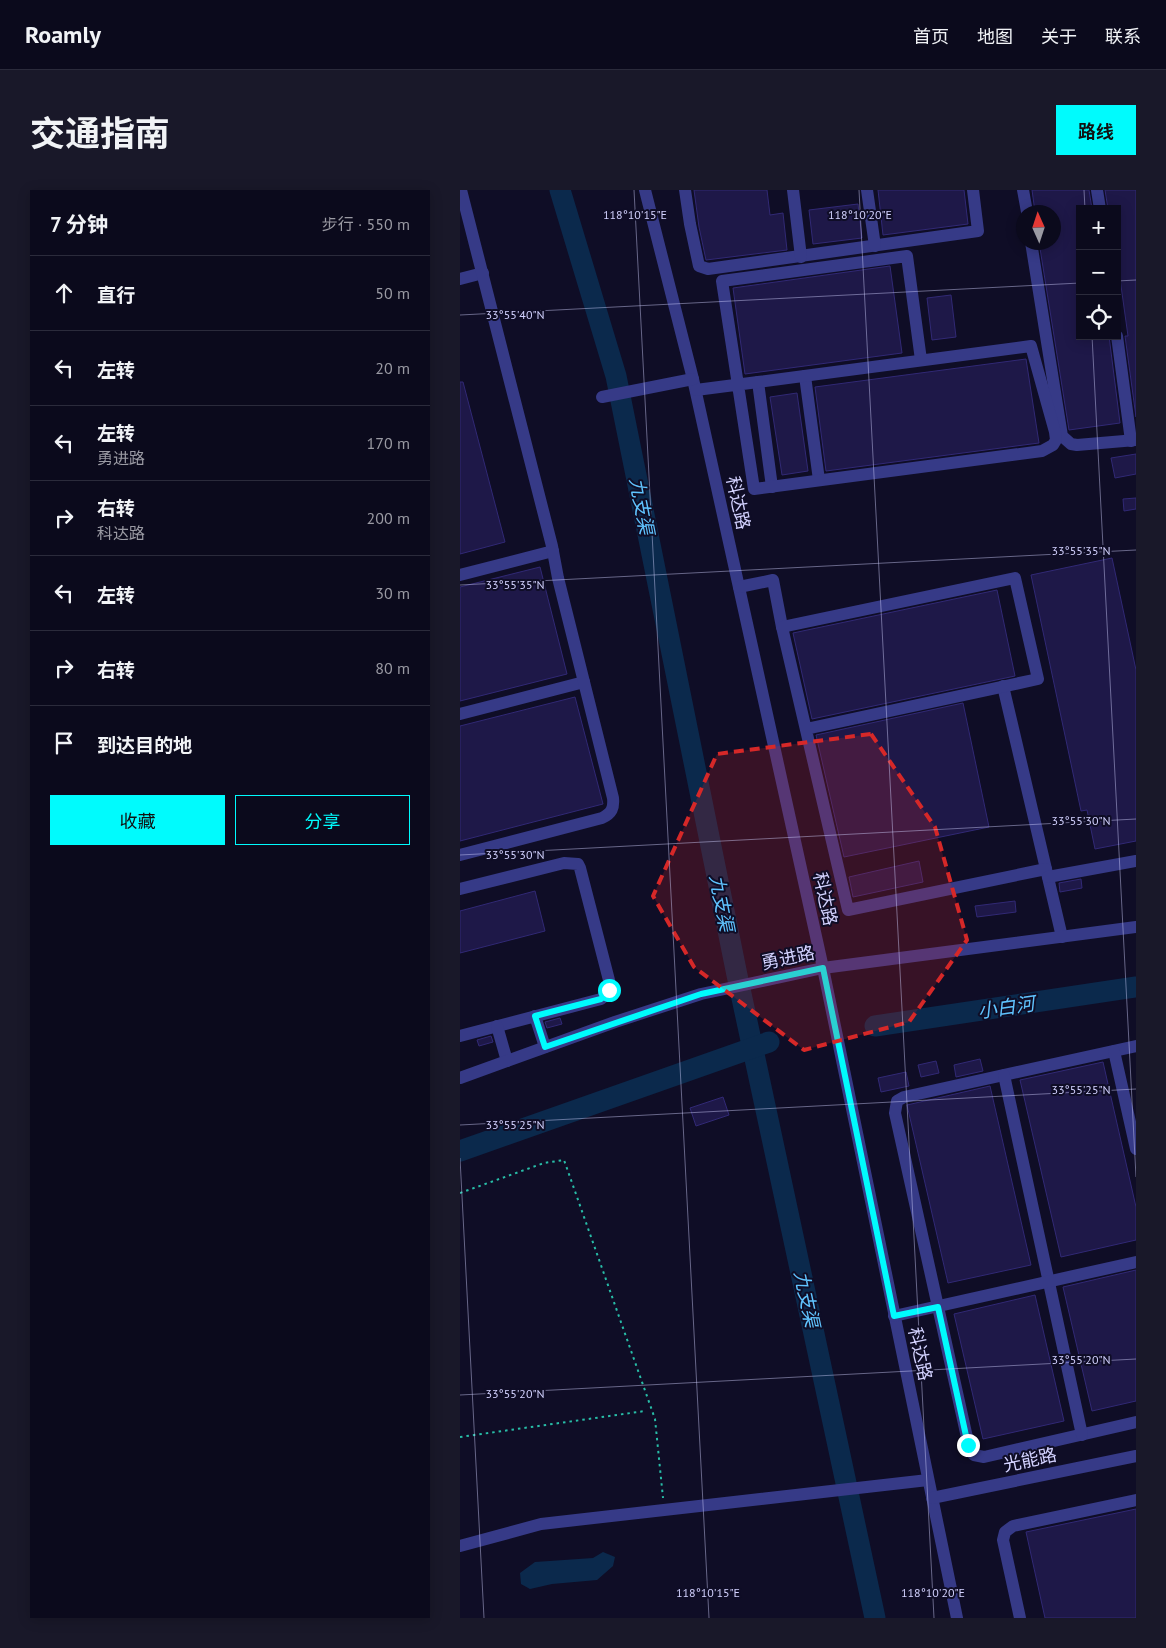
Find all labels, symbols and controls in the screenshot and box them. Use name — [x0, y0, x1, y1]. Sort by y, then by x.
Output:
text: Roamly — [25, 19, 101, 50]
text: 首页 — [913, 25, 949, 48]
text: 地图 — [977, 25, 1013, 48]
text: 关于 — [1041, 25, 1077, 48]
text: 联系 — [1105, 25, 1141, 48]
button: 路线 — [1056, 105, 1136, 155]
text: 交通指南 — [30, 110, 170, 156]
north arrow — [1016, 205, 1061, 250]
map controls — [1076, 205, 1121, 340]
button: + — [1076, 205, 1121, 250]
text: 118°10'15"E — [603, 207, 667, 222]
text: 118°10'20"E — [828, 207, 892, 222]
text: 7 分钟 — [50, 211, 108, 238]
text: 步行 · 550 m — [322, 214, 410, 234]
button: − — [1076, 250, 1121, 295]
icon: ahead — [50, 279, 78, 307]
text: 直行 — [97, 283, 135, 307]
text: 50 m — [375, 283, 410, 303]
button: locate — [1076, 295, 1121, 340]
text: 33°55'40"N — [485, 307, 545, 322]
icon: left — [50, 354, 78, 382]
text: 左转 — [97, 358, 135, 382]
text: 20 m — [375, 358, 410, 378]
text: 左转 — [97, 421, 135, 445]
icon: left — [50, 429, 78, 457]
text: 170 m — [367, 433, 410, 453]
text: 勇进路 — [97, 448, 145, 468]
street label: 科达路 — [722, 474, 755, 532]
water label: 九支渠 — [625, 476, 660, 539]
text: 右转 — [97, 496, 135, 520]
icon: right — [50, 504, 78, 532]
text: 200 m — [367, 508, 410, 528]
text: 科达路 — [97, 523, 145, 543]
text: 33°55'35"N — [1051, 543, 1111, 558]
text: 33°55'35"N — [485, 577, 545, 592]
icon: left — [50, 579, 78, 607]
text: 左转 — [97, 583, 135, 607]
text: 30 m — [375, 583, 410, 603]
icon: right — [50, 654, 78, 682]
text: 右转 — [97, 658, 135, 682]
text: 80 m — [375, 658, 410, 678]
icon: arrive — [50, 729, 78, 757]
text: 到达目的地 — [97, 733, 192, 757]
button: 收藏 — [50, 795, 225, 845]
button: 分享 — [235, 795, 410, 845]
text: 33°55'30"N — [1051, 813, 1111, 828]
text: 33°55'30"N — [485, 847, 545, 862]
street label: 科达路 — [809, 870, 842, 928]
water label: 九支渠 — [705, 873, 740, 936]
street label: 勇进路 — [759, 941, 817, 974]
route start — [598, 979, 621, 1002]
water label: 小白河 — [976, 991, 1040, 1023]
text: 33°55'25"N — [1051, 1082, 1111, 1097]
text: 33°55'25"N — [485, 1117, 545, 1132]
water label: 九支渠 — [789, 1269, 825, 1332]
street label: 科达路 — [904, 1325, 937, 1383]
text: 33°55'20"N — [1051, 1352, 1111, 1367]
text: 33°55'20"N — [485, 1386, 545, 1401]
route end — [957, 1434, 980, 1457]
street label: 光能路 — [1001, 1443, 1059, 1476]
text: 118°10'15"E — [676, 1585, 740, 1600]
text: 118°10'20"E — [901, 1585, 965, 1600]

